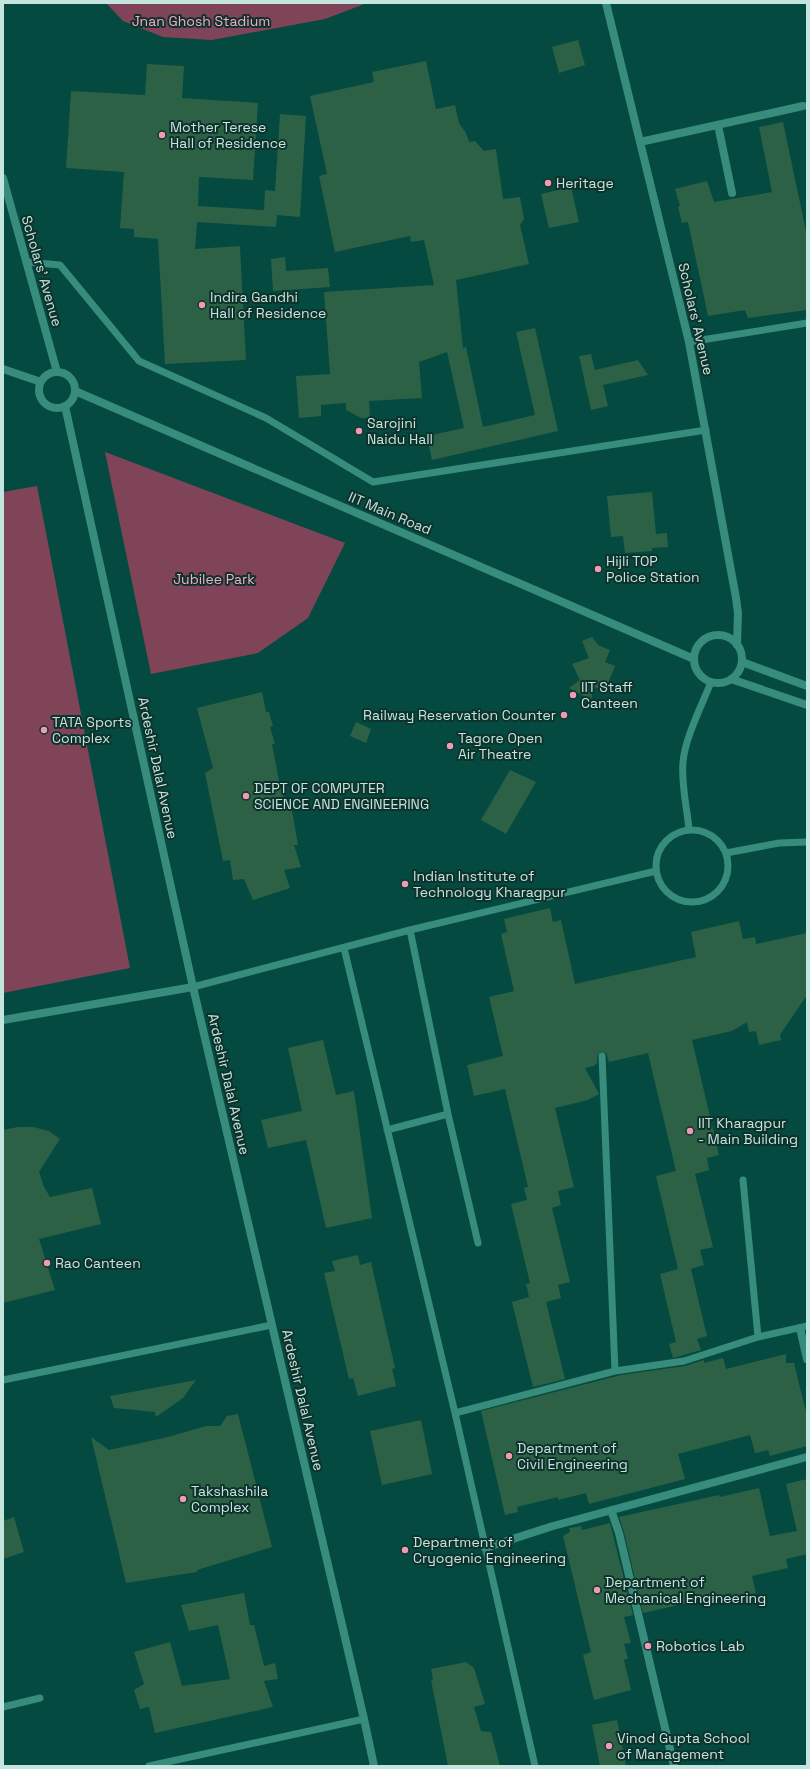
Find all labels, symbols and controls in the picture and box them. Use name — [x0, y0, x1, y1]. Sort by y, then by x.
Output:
park label: Jnan Ghosh Stadium — [132, 12, 270, 30]
place label: Mother Terese Hall of Residence — [170, 118, 286, 152]
marker: Mother Terese Hall of Residence — [157, 130, 167, 140]
place label: Heritage — [556, 174, 614, 192]
marker: Heritage — [543, 178, 553, 188]
street label: Scholars' Avenue — [18, 214, 66, 328]
street label: Scholars' Avenue — [674, 261, 718, 377]
place label: Indira Gandhi Hall of Residence — [210, 288, 326, 322]
marker: Indira Gandhi Hall of Residence — [197, 300, 207, 310]
place label: Sarojini Naidu Hall — [367, 414, 433, 448]
marker: Sarojini Naidu Hall — [354, 426, 364, 436]
street label: IIT Main Road — [346, 487, 434, 539]
place label: Hijli TOP Police Station — [606, 552, 700, 586]
marker: Hijli TOP Police Station — [593, 564, 603, 574]
park label: Jubilee Park — [173, 570, 255, 588]
place label: IIT Staff Canteen — [581, 678, 638, 712]
marker: IIT Staff Canteen — [568, 690, 578, 700]
street label: Ardeshir Dalal Avenue — [134, 695, 182, 841]
place label: Railway Reservation Counter — [363, 706, 556, 724]
marker: Railway Reservation Counter — [559, 710, 569, 720]
place label: TATA Sports Complex — [52, 713, 132, 747]
marker: TATA Sports Complex — [39, 725, 49, 735]
place label: Tagore Open Air Theatre — [458, 729, 543, 763]
marker: Tagore Open Air Theatre — [445, 741, 455, 751]
place label: DEPT OF COMPUTER SCIENCE AND ENGINEERING — [254, 779, 429, 813]
marker: DEPT OF COMPUTER SCIENCE AND ENGINEERING — [241, 791, 251, 801]
place label: Indian Institute of Technology Kharagpur — [413, 867, 565, 901]
marker: Indian Institute of Technology Kharagpur — [400, 879, 410, 889]
street label: Ardeshir Dalal Avenue — [204, 1012, 254, 1156]
place label: IIT Kharagpur - Main Building — [698, 1114, 798, 1148]
marker: IIT Kharagpur - Main Building — [685, 1126, 695, 1136]
place label: Rao Canteen — [55, 1254, 141, 1272]
marker: Rao Canteen — [42, 1258, 52, 1268]
street label: Ardeshir Dalal Avenue — [278, 1328, 328, 1472]
place label: Department of Civil Engineering — [517, 1439, 628, 1473]
marker: Department of Civil Engineering — [504, 1451, 514, 1461]
place label: Takshashila Complex — [191, 1482, 268, 1516]
marker: Takshashila Complex — [178, 1494, 188, 1504]
place label: Department of Cryogenic Engineering — [413, 1533, 566, 1567]
marker: Department of Cryogenic Engineering — [400, 1545, 410, 1555]
place label: Department of Mechanical Engineering — [605, 1573, 766, 1607]
marker: Department of Mechanical Engineering — [592, 1585, 602, 1595]
place label: Robotics Lab — [656, 1637, 745, 1655]
marker: Robotics Lab — [643, 1641, 653, 1651]
place label: Vinod Gupta School of Management — [617, 1729, 750, 1763]
marker: Vinod Gupta School of Management — [604, 1741, 614, 1751]

